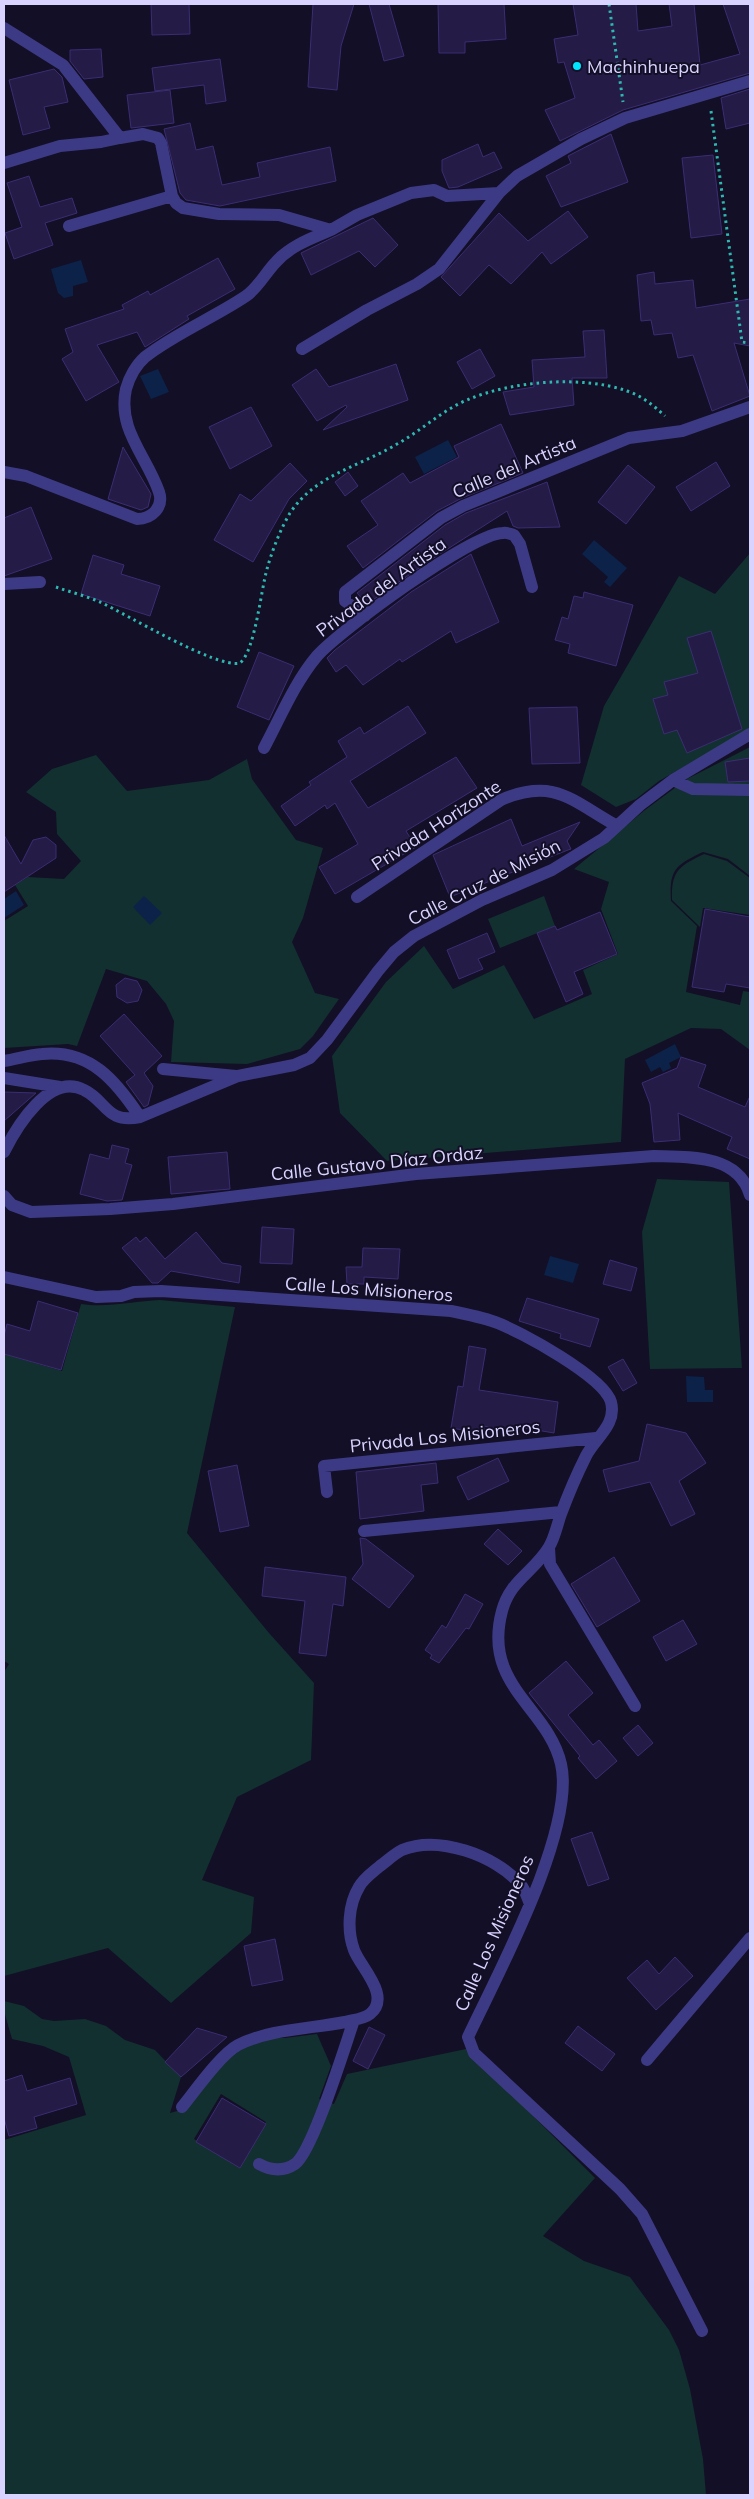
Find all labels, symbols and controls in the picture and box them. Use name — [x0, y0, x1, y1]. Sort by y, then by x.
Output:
place label: Machinhuepa — [587, 55, 700, 78]
marker: Machinhuepa — [571, 60, 583, 72]
street label: Calle del Artista — [449, 431, 579, 503]
street label: Privada del Artista — [311, 532, 451, 642]
street label: Privada Horizonte — [367, 775, 505, 875]
street label: Calle Cruz de Misión — [404, 834, 564, 930]
street label: Calle Gustavo Díaz Ordaz — [270, 1140, 484, 1186]
street label: Calle Los Misioneros — [284, 1272, 454, 1306]
street label: Privada Los Misioneros — [349, 1415, 542, 1457]
street label: Calle Los Misioneros — [449, 1851, 539, 2015]

